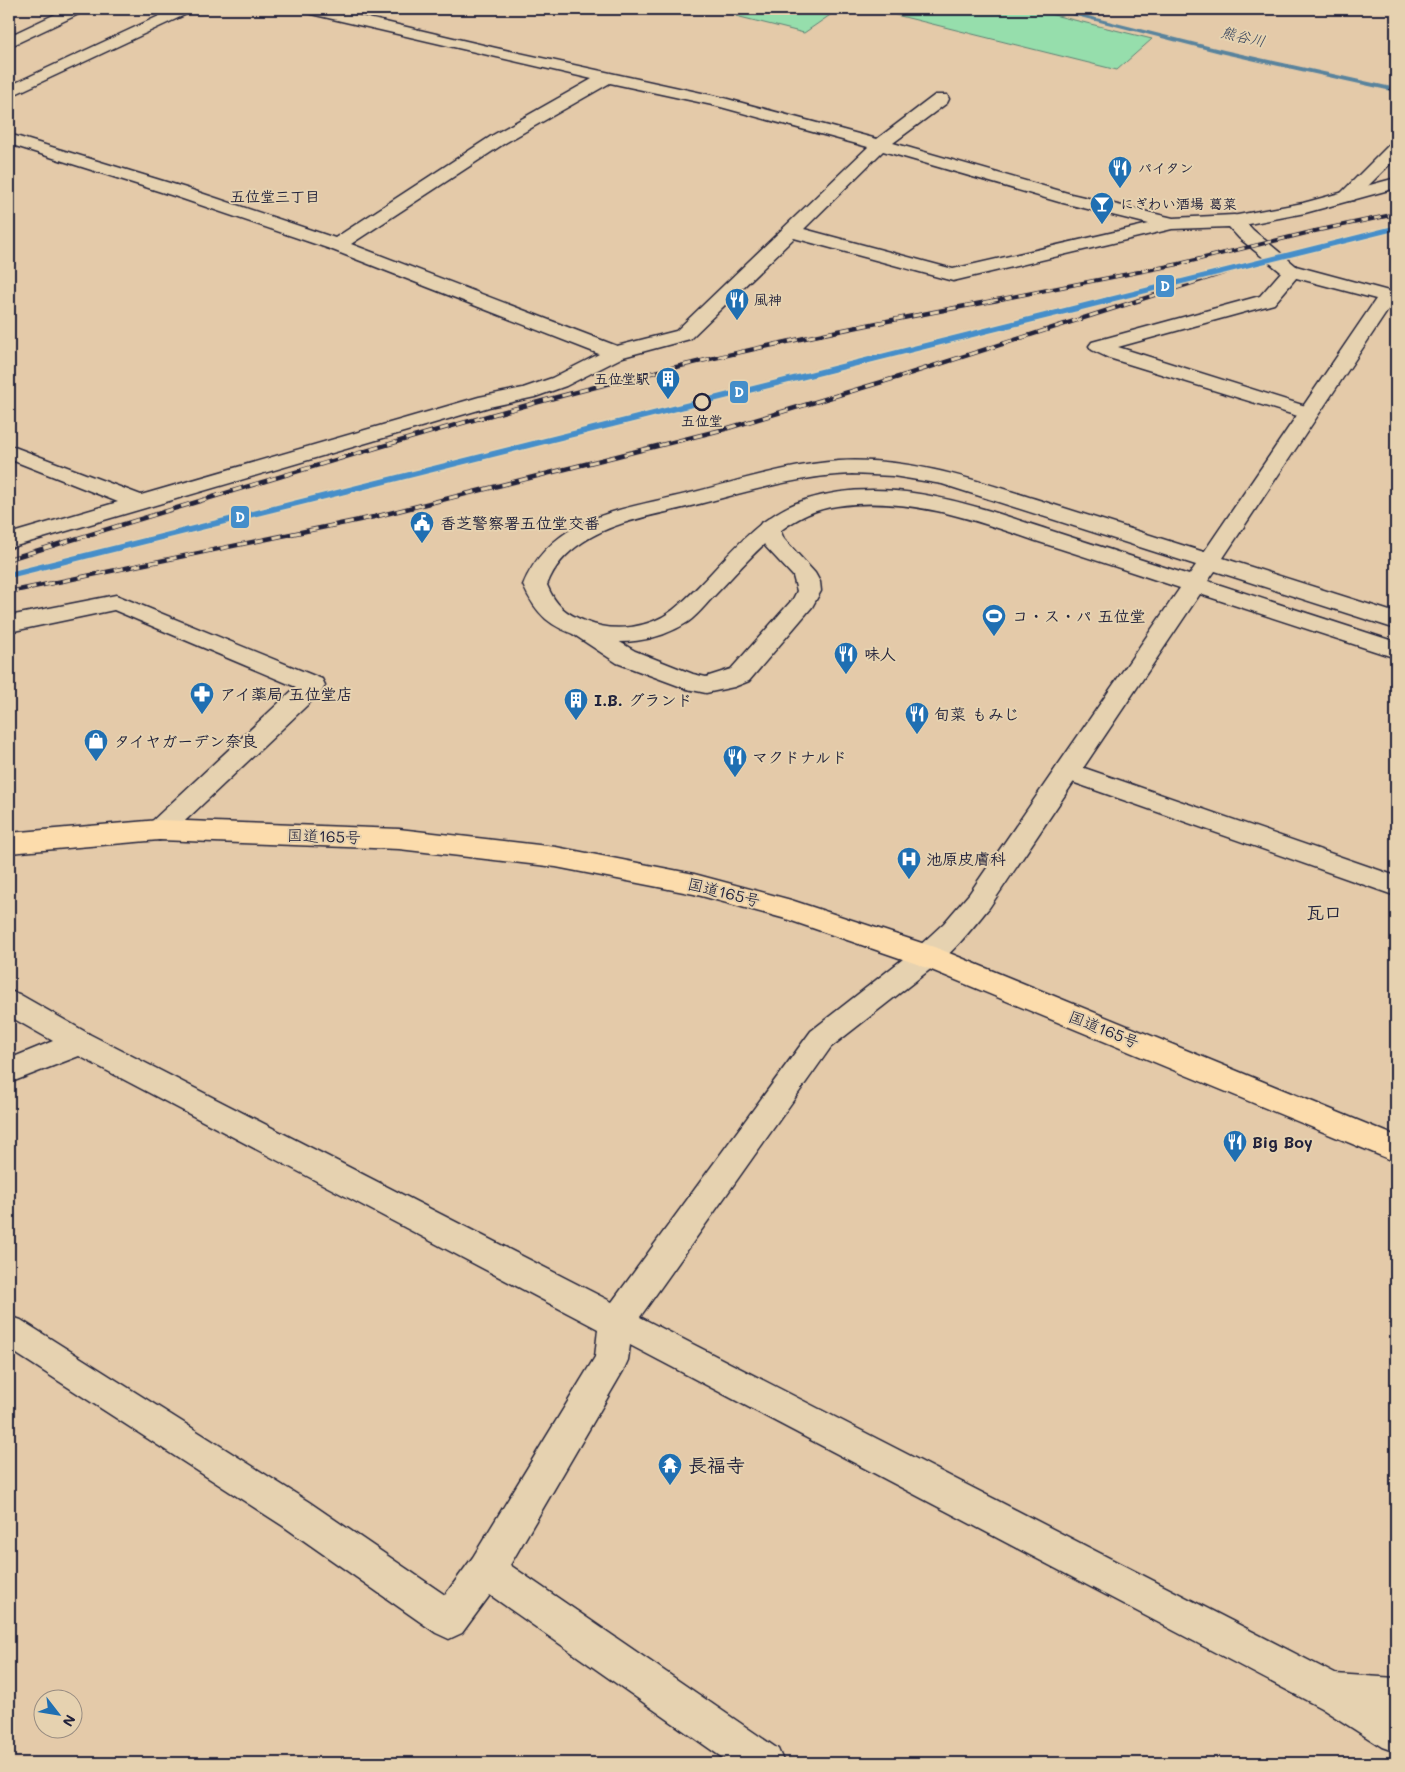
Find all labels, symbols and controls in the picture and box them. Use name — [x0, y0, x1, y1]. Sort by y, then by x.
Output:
water label: 熊谷川 — [1219, 21, 1267, 51]
restaurant icon: パイタン — [1107, 155, 1133, 189]
place label: パイタン — [1138, 158, 1193, 177]
district label: 五位堂三丁目 — [230, 186, 320, 206]
bar icon: にぎわい酒場 葛菜 — [1089, 191, 1115, 225]
place label: にぎわい酒場 葛菜 — [1120, 194, 1237, 213]
line badge: D — [1155, 274, 1175, 298]
text: D — [1160, 276, 1170, 295]
restaurant icon: 風神 — [724, 287, 750, 321]
place label: 風神 — [754, 290, 782, 309]
building icon: 五位堂駅 — [655, 366, 681, 400]
place label: 五位堂駅 — [594, 369, 650, 388]
line badge: D — [729, 380, 749, 404]
text: D — [734, 382, 744, 401]
marker: 五位堂 — [693, 393, 711, 411]
place label: 五位堂 — [681, 411, 723, 430]
line badge: D — [230, 505, 250, 529]
text: D — [235, 507, 245, 526]
public building icon: 香芝警察署五位堂交番 — [409, 510, 435, 544]
place label: 香芝警察署五位堂交番 — [440, 512, 600, 533]
sports icon: コ・ス・パ 五位堂 — [981, 603, 1007, 637]
place label: コ・ス・パ 五位堂 — [1012, 605, 1146, 626]
restaurant icon: 味人 — [833, 641, 859, 675]
place label: 味人 — [864, 643, 896, 664]
pharmacy icon: アイ薬局 五位堂店 — [189, 681, 215, 715]
place label: アイ薬局 五位堂店 — [220, 683, 353, 704]
building icon: I.B. グランド — [563, 687, 589, 721]
place label: I.B. グランド — [594, 689, 693, 710]
restaurant icon: 旬菜 もみじ — [904, 701, 930, 735]
place label: 旬菜 もみじ — [934, 703, 1020, 724]
shop icon: タイヤガーデン奈良 — [83, 728, 109, 762]
place label: タイヤガーデン奈良 — [114, 730, 257, 751]
restaurant icon: マクドナルド — [722, 744, 748, 778]
place label: マクドナルド — [752, 746, 847, 767]
street label: 国道165号 — [287, 824, 361, 847]
hospital icon: 池原皮膚科 — [896, 846, 922, 880]
place label: 池原皮膚科 — [926, 848, 1006, 869]
street label: 国道165号 — [686, 872, 763, 911]
district label: 瓦口 — [1306, 900, 1342, 924]
street label: 国道165号 — [1066, 1005, 1142, 1052]
restaurant icon: Big Boy — [1222, 1129, 1248, 1163]
place label: Big Boy — [1252, 1131, 1313, 1152]
temple icon: 長福寺 — [657, 1452, 683, 1486]
place label: 長福寺 — [688, 1452, 745, 1477]
north arrow — [32, 1690, 82, 1740]
text: N — [59, 1711, 80, 1730]

